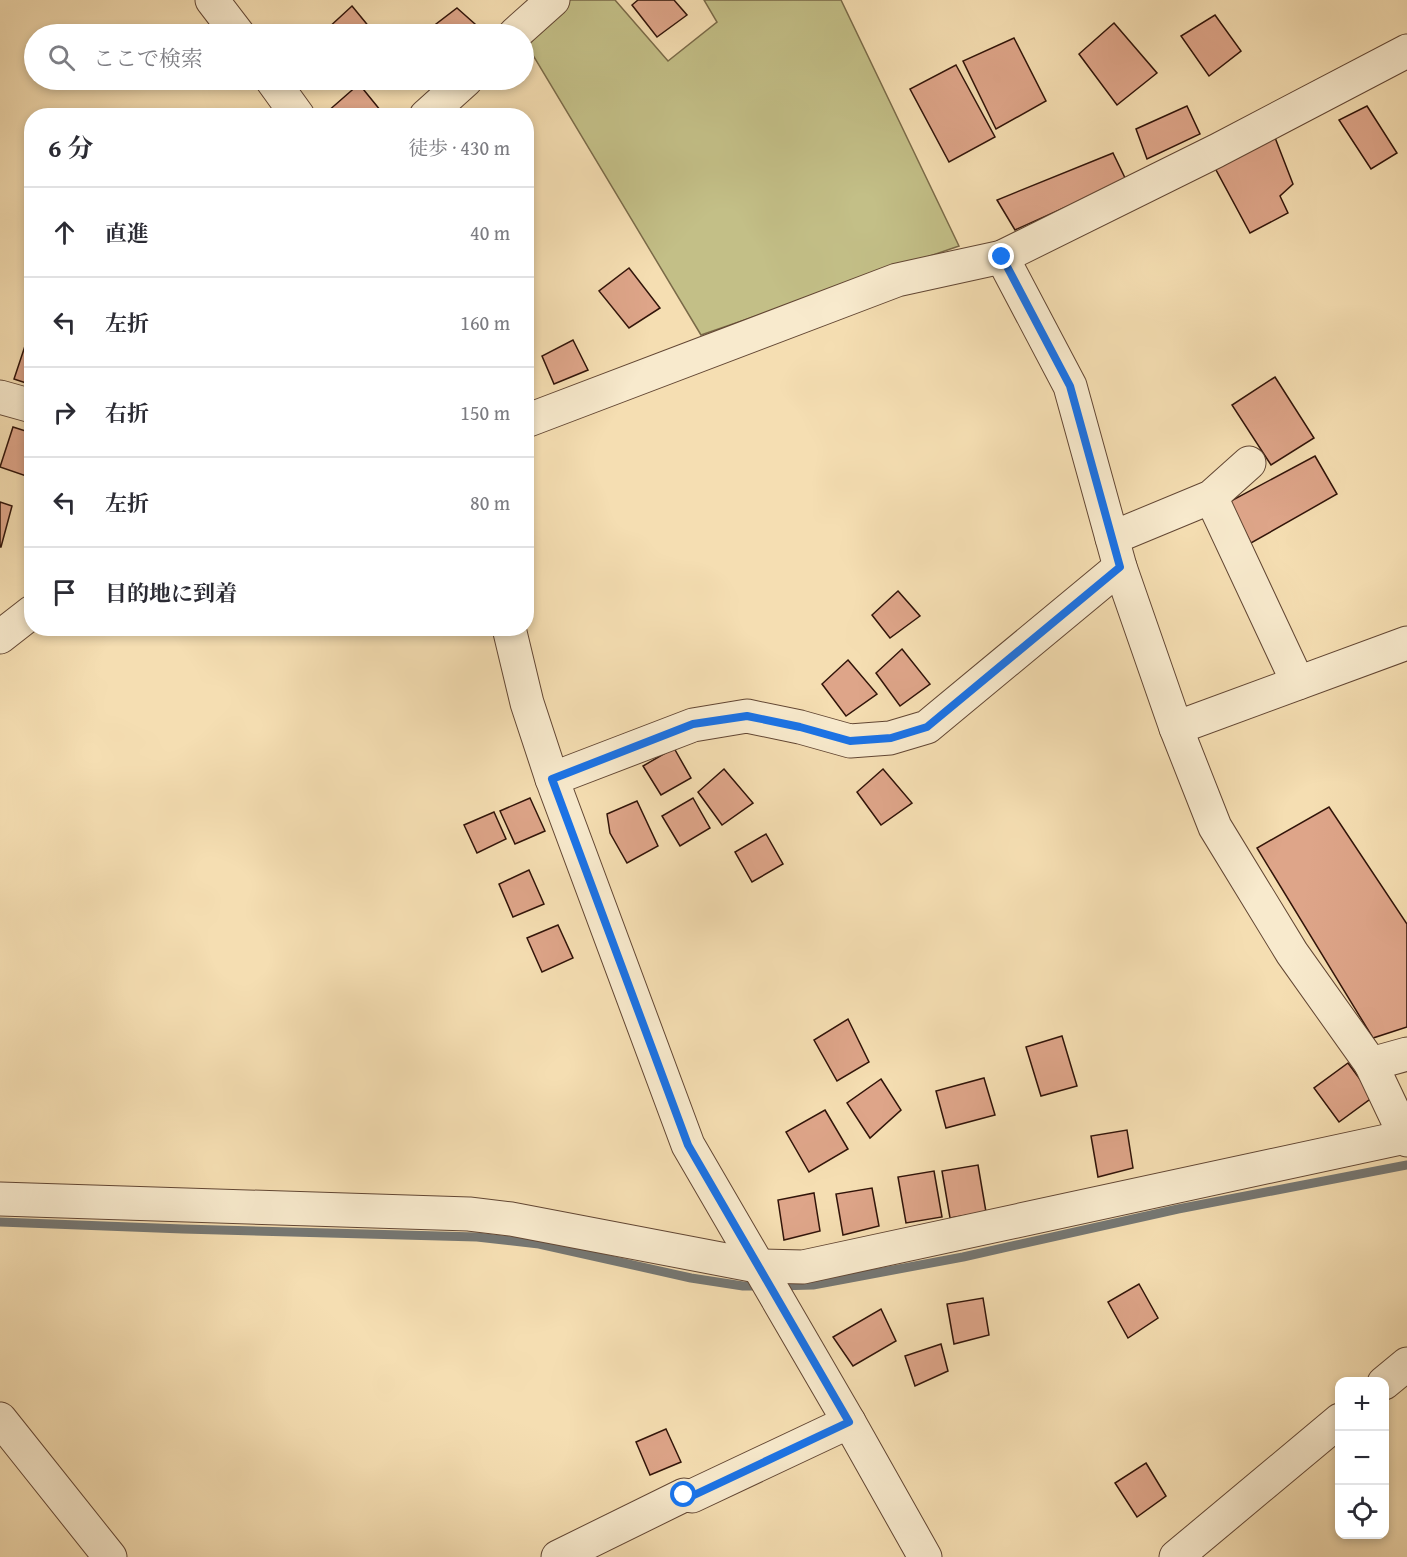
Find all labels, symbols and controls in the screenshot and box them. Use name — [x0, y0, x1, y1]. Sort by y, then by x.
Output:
search box — [24, 24, 534, 90]
icon: search — [45, 41, 78, 74]
text: ここで検索 — [93, 42, 203, 74]
text: 6 分 — [48, 128, 93, 167]
text: 徒歩 · 430 m — [408, 133, 510, 162]
icon: ahead — [48, 216, 81, 249]
text: 直進 — [105, 217, 149, 249]
text: 40 m — [470, 218, 510, 247]
route end — [988, 243, 1014, 269]
icon: left — [48, 306, 81, 339]
text: 左折 — [105, 307, 149, 339]
text: 160 m — [460, 308, 510, 337]
icon: right — [48, 396, 81, 429]
text: 右折 — [105, 397, 149, 429]
text: 150 m — [460, 398, 510, 427]
icon: left — [48, 486, 81, 519]
text: 左折 — [105, 487, 149, 519]
text: 80 m — [470, 488, 510, 517]
icon: arrive — [48, 576, 81, 609]
text: 目的地に到着 — [105, 577, 237, 609]
map controls — [1335, 1377, 1389, 1539]
button: + — [1335, 1377, 1389, 1431]
button: − — [1335, 1431, 1389, 1485]
route start — [670, 1481, 696, 1507]
button: locate — [1335, 1485, 1389, 1539]

